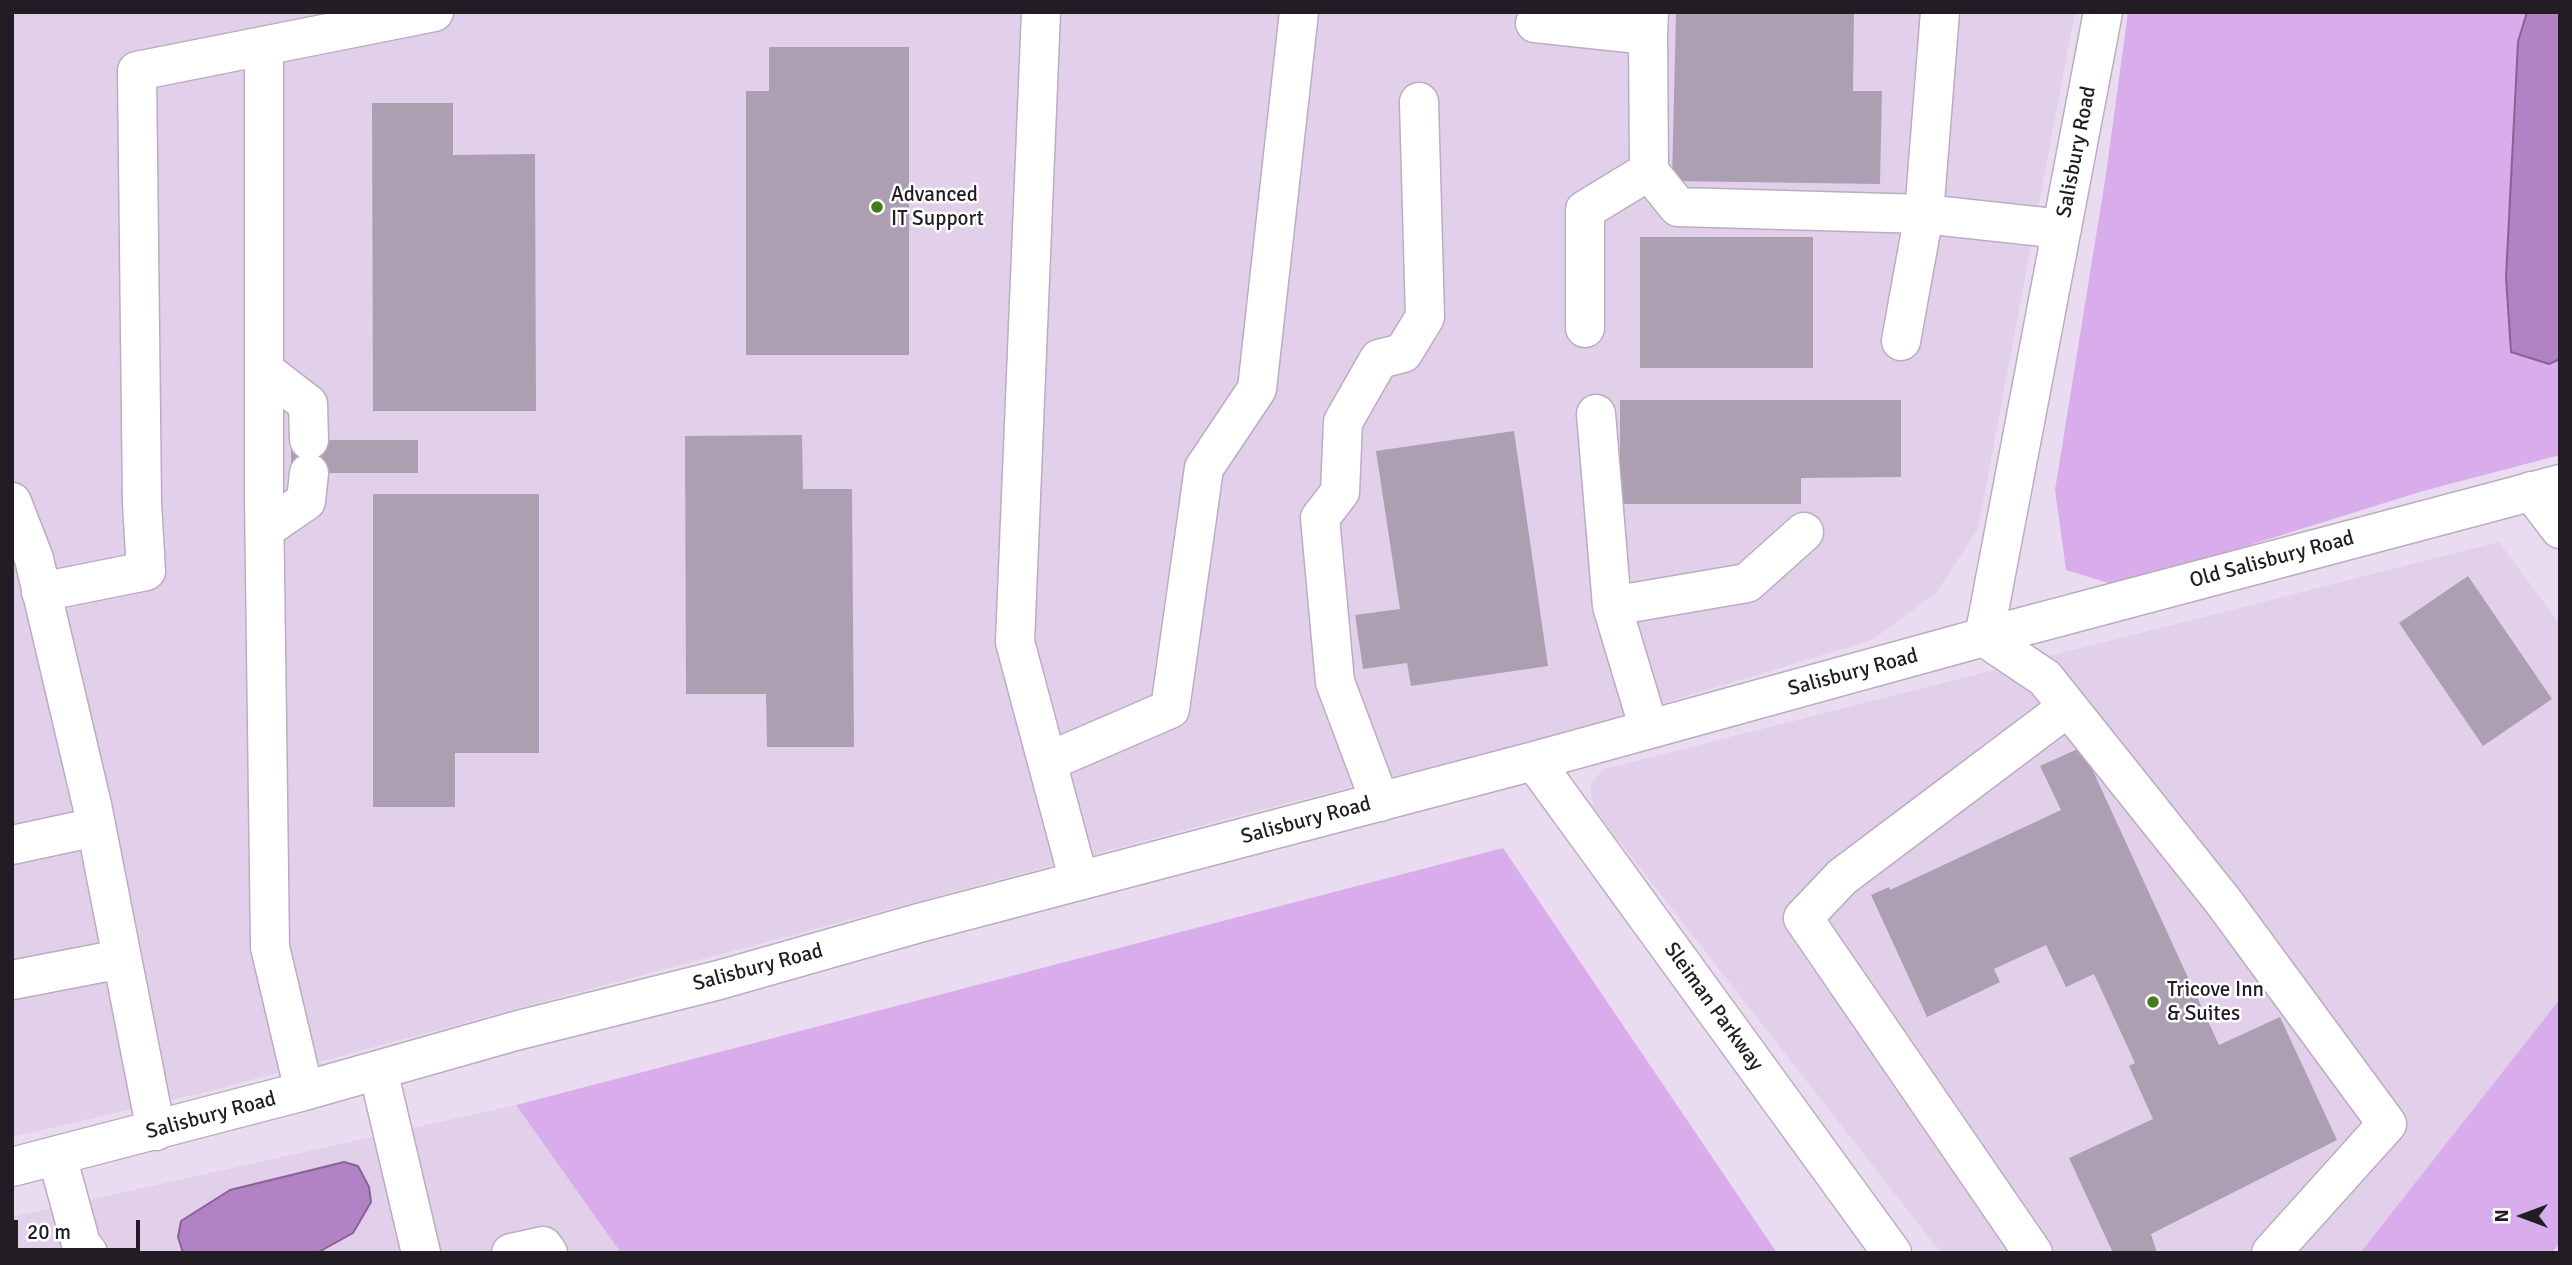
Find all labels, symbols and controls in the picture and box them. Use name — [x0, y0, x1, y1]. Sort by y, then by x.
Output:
street label: Salisbury Road — [2052, 84, 2102, 220]
place label: Advanced IT Support — [891, 182, 984, 232]
marker: Advanced IT Support — [869, 199, 885, 215]
street label: Old Salisbury Road — [2187, 526, 2357, 594]
street label: Salisbury Road — [1785, 644, 1921, 702]
street label: Salisbury Road — [1238, 792, 1374, 850]
street label: Sleiman Parkway — [1658, 938, 1768, 1076]
street label: Salisbury Road — [690, 939, 826, 997]
place label: Tricove Inn & Suites — [2167, 977, 2264, 1027]
marker: Tricove Inn & Suites — [2145, 994, 2161, 1010]
street label: Salisbury Road — [143, 1087, 279, 1145]
north arrow — [2488, 1181, 2558, 1251]
scale bar — [18, 1206, 144, 1250]
text: N — [2490, 1209, 2514, 1223]
text: 20 m — [27, 1219, 71, 1245]

